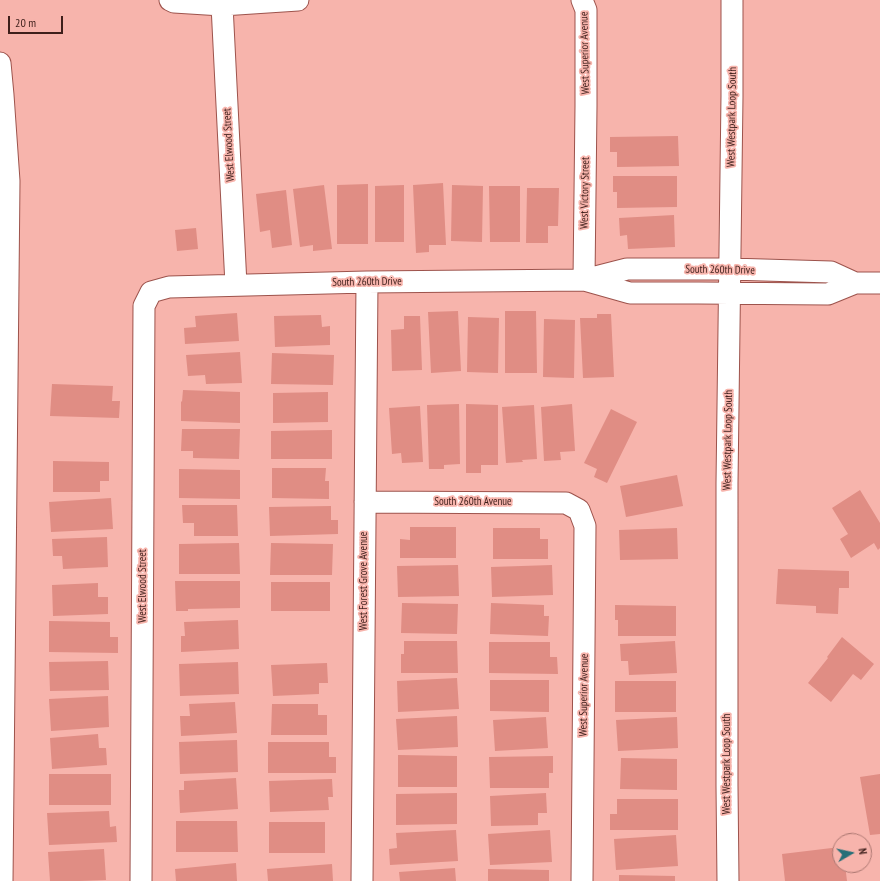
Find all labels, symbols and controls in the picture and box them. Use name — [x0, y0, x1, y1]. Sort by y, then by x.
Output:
scale bar — [10, 8, 65, 34]
street label: West Superior Avenue — [578, 12, 592, 94]
text: 20 m — [15, 15, 36, 30]
street label: West Westpark Loop South — [725, 67, 739, 167]
street label: West Elwood Street — [220, 108, 238, 182]
street label: West Victory Street — [578, 157, 592, 229]
street label: South 260th Drive — [685, 263, 755, 277]
street label: South 260th Drive — [332, 275, 402, 289]
street label: West Westpark Loop South — [721, 390, 735, 490]
street label: South 260th Avenue — [434, 495, 512, 509]
street label: West Forest Grove Avenue — [357, 532, 371, 630]
street label: West Elwood Street — [136, 549, 150, 623]
street label: West Superior Avenue — [577, 654, 591, 736]
street label: West Westpark Loop South — [720, 714, 734, 814]
north arrow — [832, 833, 872, 873]
text: N — [855, 847, 870, 855]

